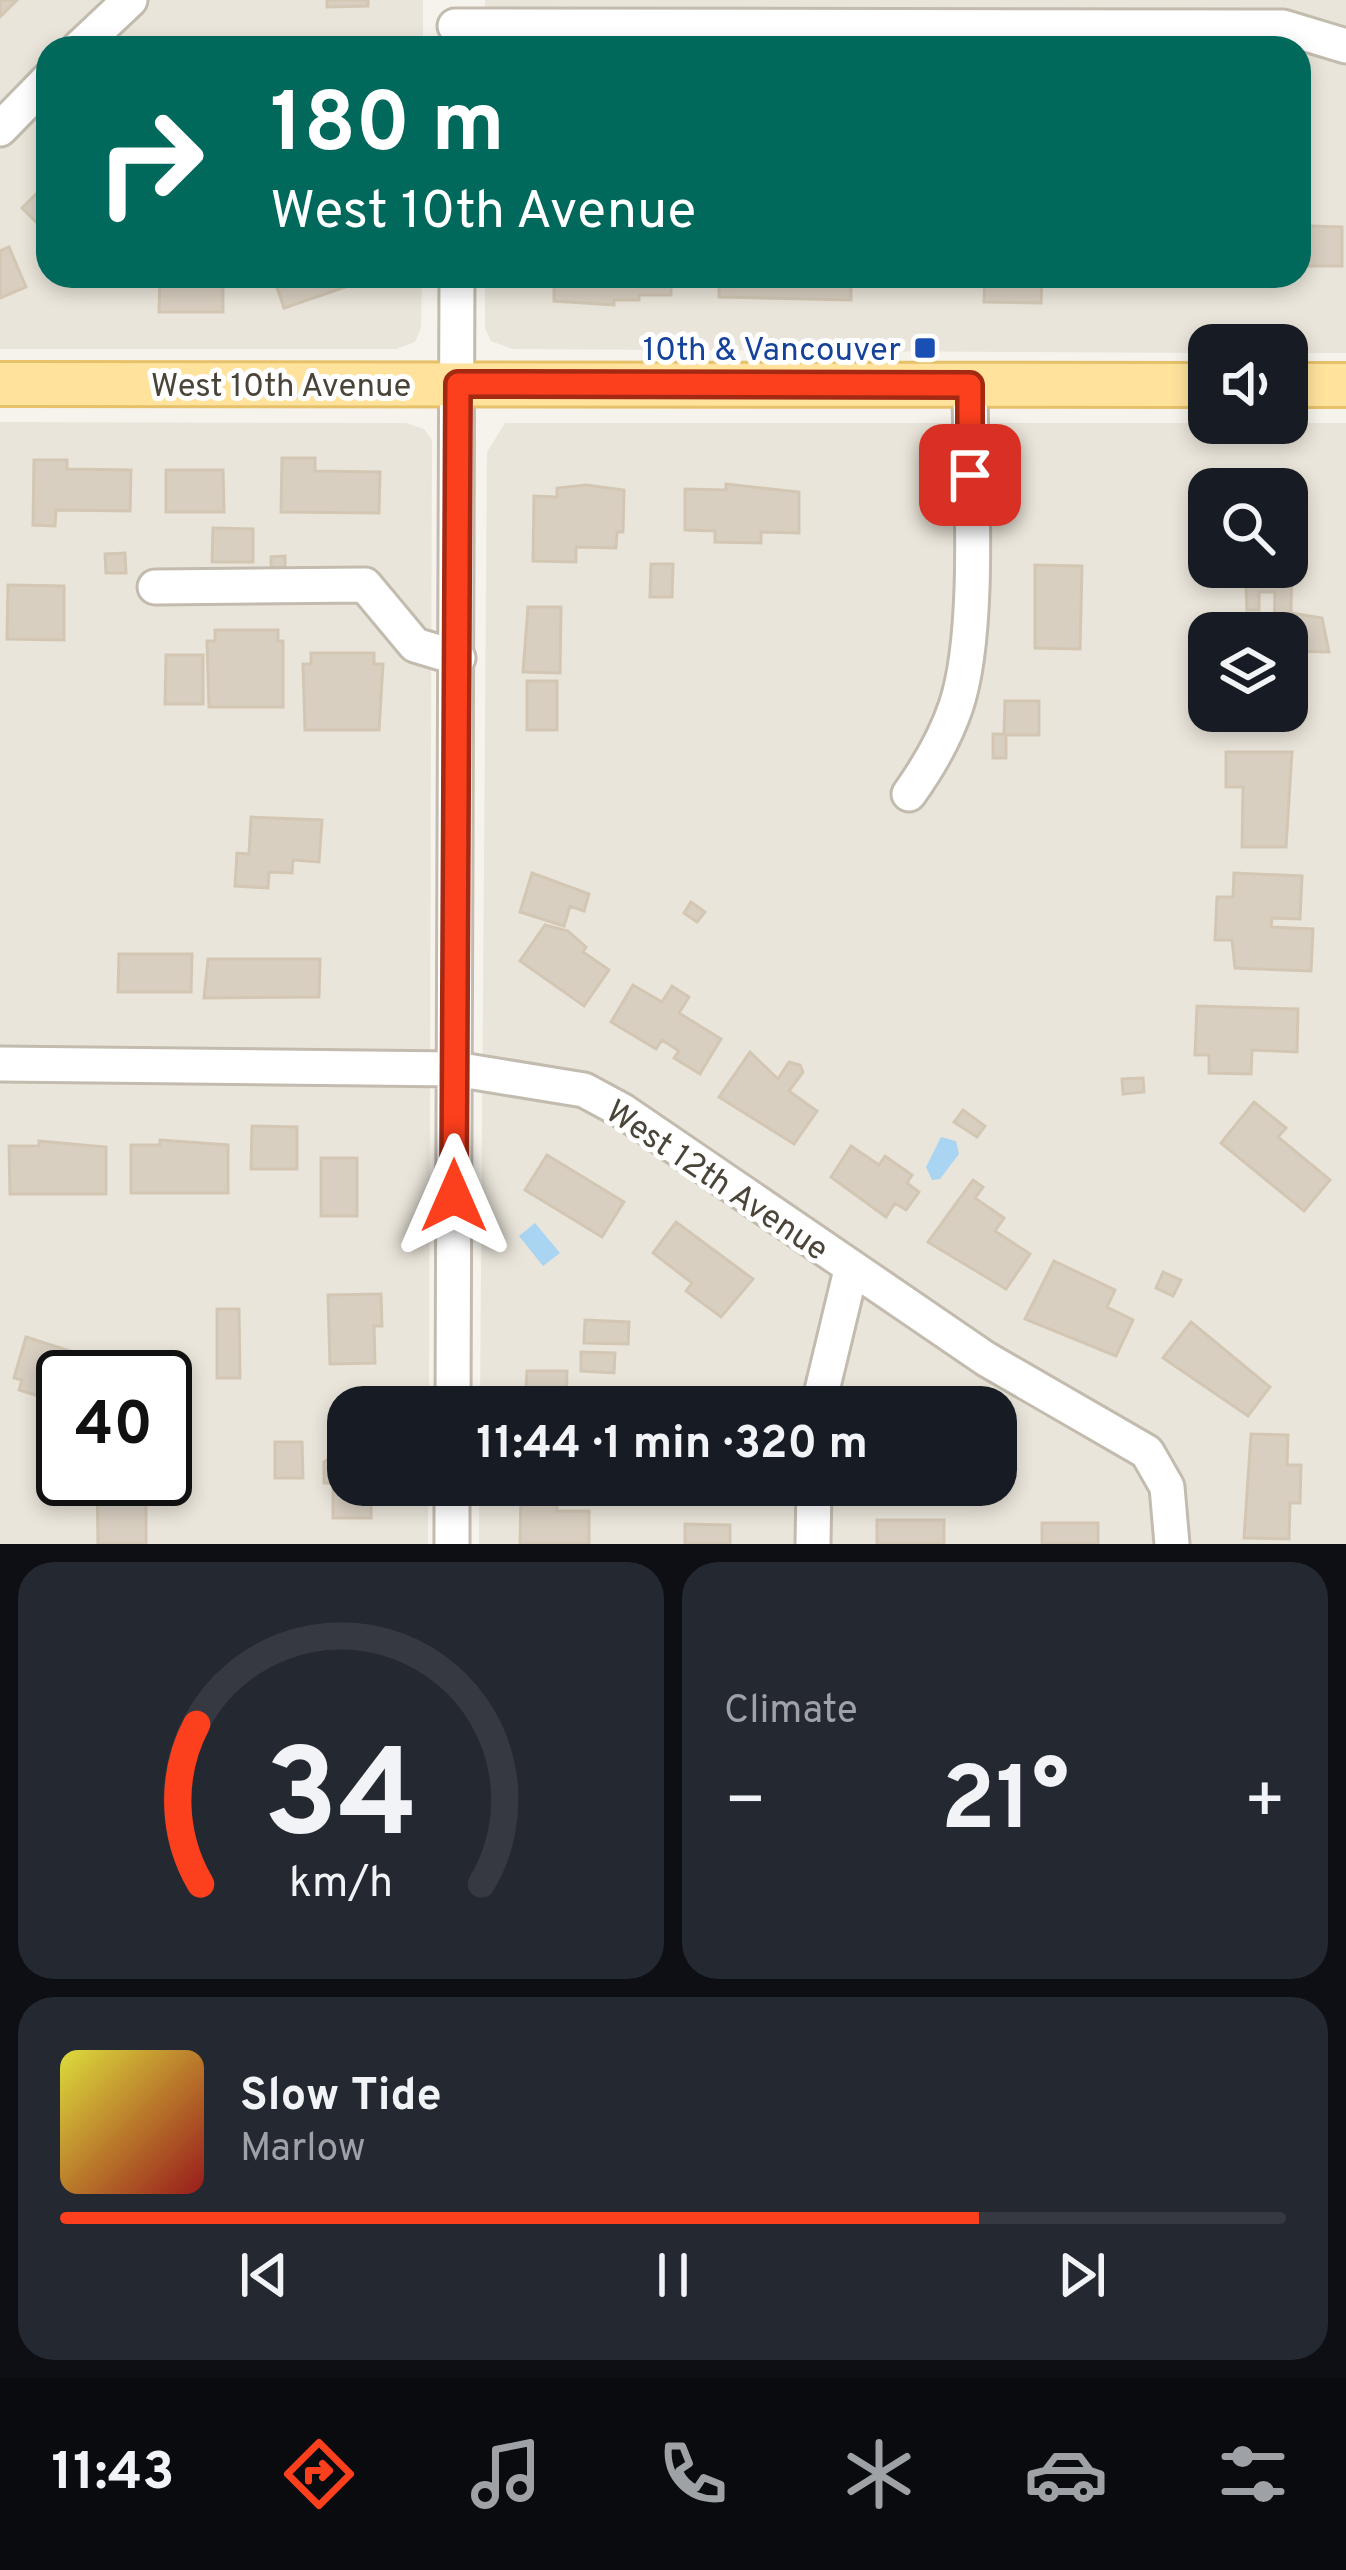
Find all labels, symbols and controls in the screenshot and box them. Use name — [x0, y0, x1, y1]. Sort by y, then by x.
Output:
text: 180 m — [270, 75, 505, 181]
icon: right — [72, 84, 228, 240]
text: West 10th Avenue — [270, 179, 696, 248]
map controls — [1188, 324, 1308, 732]
button: sound — [1188, 324, 1308, 444]
place label: 10th & Vancouver — [643, 331, 901, 373]
marker: 10th & Vancouver — [912, 335, 938, 361]
street label: West 10th Avenue — [151, 367, 411, 409]
pin — [919, 424, 1021, 526]
icon: arrive — [937, 442, 1003, 508]
button: search — [1188, 468, 1308, 588]
button: layers — [1188, 612, 1308, 732]
street label: West 12th Avenue — [596, 1092, 835, 1272]
position arrow — [391, 1133, 517, 1259]
speed limit sign: 40 — [36, 1350, 192, 1506]
text: 11:44 · 1 min · 320 m — [476, 1417, 868, 1474]
text: Climate — [724, 1688, 858, 1737]
text: 34 — [263, 1723, 418, 1881]
text: 21° — [941, 1748, 1069, 1861]
text: − — [724, 1763, 767, 1846]
text: + — [1243, 1763, 1286, 1846]
text: km/h — [289, 1857, 393, 1911]
text: Slow Tide — [240, 2069, 442, 2126]
text: Marlow — [240, 2126, 366, 2175]
icon: previous — [231, 2242, 297, 2308]
icon: pause — [640, 2242, 706, 2308]
icon: next — [1049, 2242, 1115, 2308]
icon: directions — [277, 2432, 361, 2516]
icon: music — [464, 2432, 548, 2516]
icon: phone — [651, 2432, 735, 2516]
icon: climate — [837, 2432, 921, 2516]
icon: car — [1024, 2432, 1108, 2516]
icon: filters — [1211, 2432, 1295, 2516]
text: 11:43 — [51, 2440, 175, 2509]

